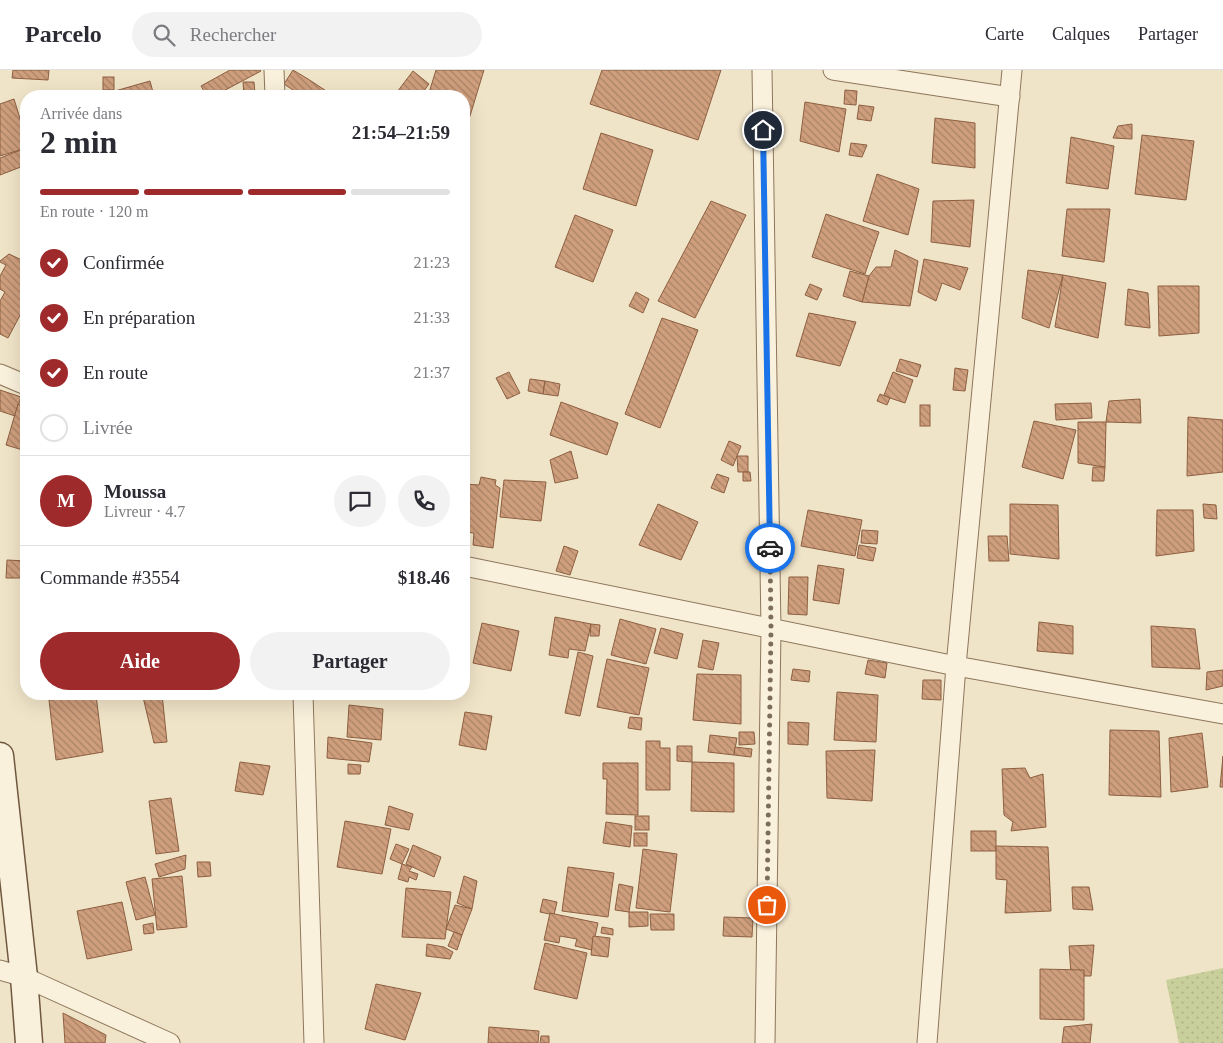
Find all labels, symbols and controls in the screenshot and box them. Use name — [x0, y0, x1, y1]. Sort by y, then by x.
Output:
search box — [132, 12, 482, 57]
text: Parcelo — [25, 21, 102, 47]
icon: search — [150, 21, 178, 49]
text: Rechercher — [190, 24, 276, 45]
text: Carte — [985, 24, 1024, 44]
text: Calques — [1052, 24, 1110, 44]
text: Partager — [1138, 24, 1198, 44]
text: Arrivée dans — [40, 105, 122, 122]
pin — [742, 109, 784, 151]
icon: home — [749, 116, 777, 144]
text: 21:54–21:59 — [352, 122, 450, 143]
text: 2 min — [40, 124, 117, 160]
text: En route · 120 m — [40, 203, 148, 220]
icon: check — [40, 249, 68, 277]
text: Confirmée — [83, 252, 164, 273]
text: 21:23 — [414, 254, 450, 271]
icon: check — [40, 304, 68, 332]
text: En préparation — [83, 307, 195, 328]
text: 21:33 — [414, 309, 450, 326]
icon: check — [40, 359, 68, 387]
text: En route — [83, 362, 148, 383]
text: 21:37 — [414, 364, 450, 381]
text: Livrée — [83, 417, 133, 438]
button: chat — [334, 475, 386, 527]
button: phone — [398, 475, 450, 527]
text: Moussa — [104, 481, 166, 502]
text: M — [57, 490, 75, 511]
text: Livreur · 4.7 — [104, 503, 185, 520]
courier — [745, 523, 795, 573]
icon: car — [756, 534, 784, 562]
text: Commande #3554 — [40, 567, 180, 588]
text: $18.46 — [398, 567, 450, 588]
button: Aide — [40, 632, 240, 690]
button: Partager — [250, 632, 450, 690]
pin — [746, 884, 788, 926]
icon: bag — [753, 891, 781, 919]

